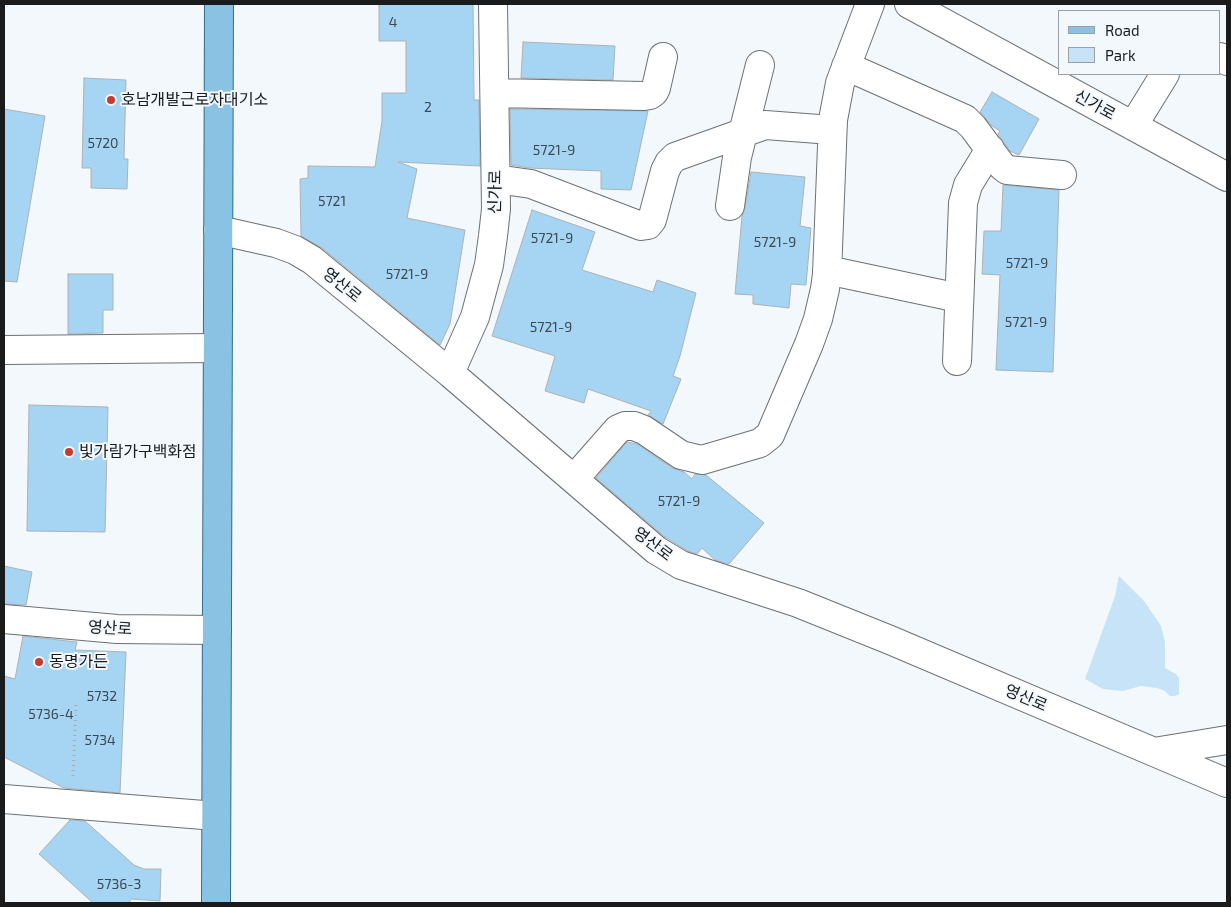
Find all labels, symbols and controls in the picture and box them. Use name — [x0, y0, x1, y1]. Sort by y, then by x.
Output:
legend — [1058, 10, 1221, 75]
house number: 4 — [389, 14, 397, 30]
text: Road — [1105, 21, 1140, 39]
text: Park — [1105, 46, 1136, 64]
street label: 신가로 — [1071, 86, 1119, 124]
place label: 호남개발근로자대기소 — [121, 90, 268, 110]
marker: 호남개발근로자대기소 — [105, 94, 117, 106]
house number: 2 — [424, 99, 432, 115]
house number: 5720 — [88, 135, 118, 151]
house number: 5721-9 — [533, 142, 575, 158]
street label: 신가로 — [485, 170, 505, 214]
house number: 5721 — [318, 193, 346, 209]
house number: 5721-9 — [531, 230, 573, 246]
house number: 5721-9 — [754, 234, 796, 250]
house number: 5721-9 — [1006, 255, 1048, 271]
street label: 영산로 — [319, 264, 365, 306]
house number: 5721-9 — [386, 266, 428, 282]
house number: 5721-9 — [1005, 314, 1047, 330]
house number: 5721-9 — [530, 319, 572, 335]
place label: 빛가람가구백화점 — [79, 442, 197, 462]
marker: 빛가람가구백화점 — [63, 446, 75, 458]
house number: 5721-9 — [658, 493, 700, 509]
street label: 영산로 — [630, 523, 676, 565]
street label: 영산로 — [87, 617, 133, 639]
place label: 동명가든 — [49, 652, 108, 672]
marker: 동명가든 — [33, 656, 45, 668]
street label: 영산로 — [1002, 681, 1050, 715]
house number: 5732 — [87, 688, 117, 704]
house number: 5736-4 — [28, 706, 74, 722]
house number: 5734 — [84, 732, 116, 748]
house number: 5736-3 — [97, 876, 141, 892]

